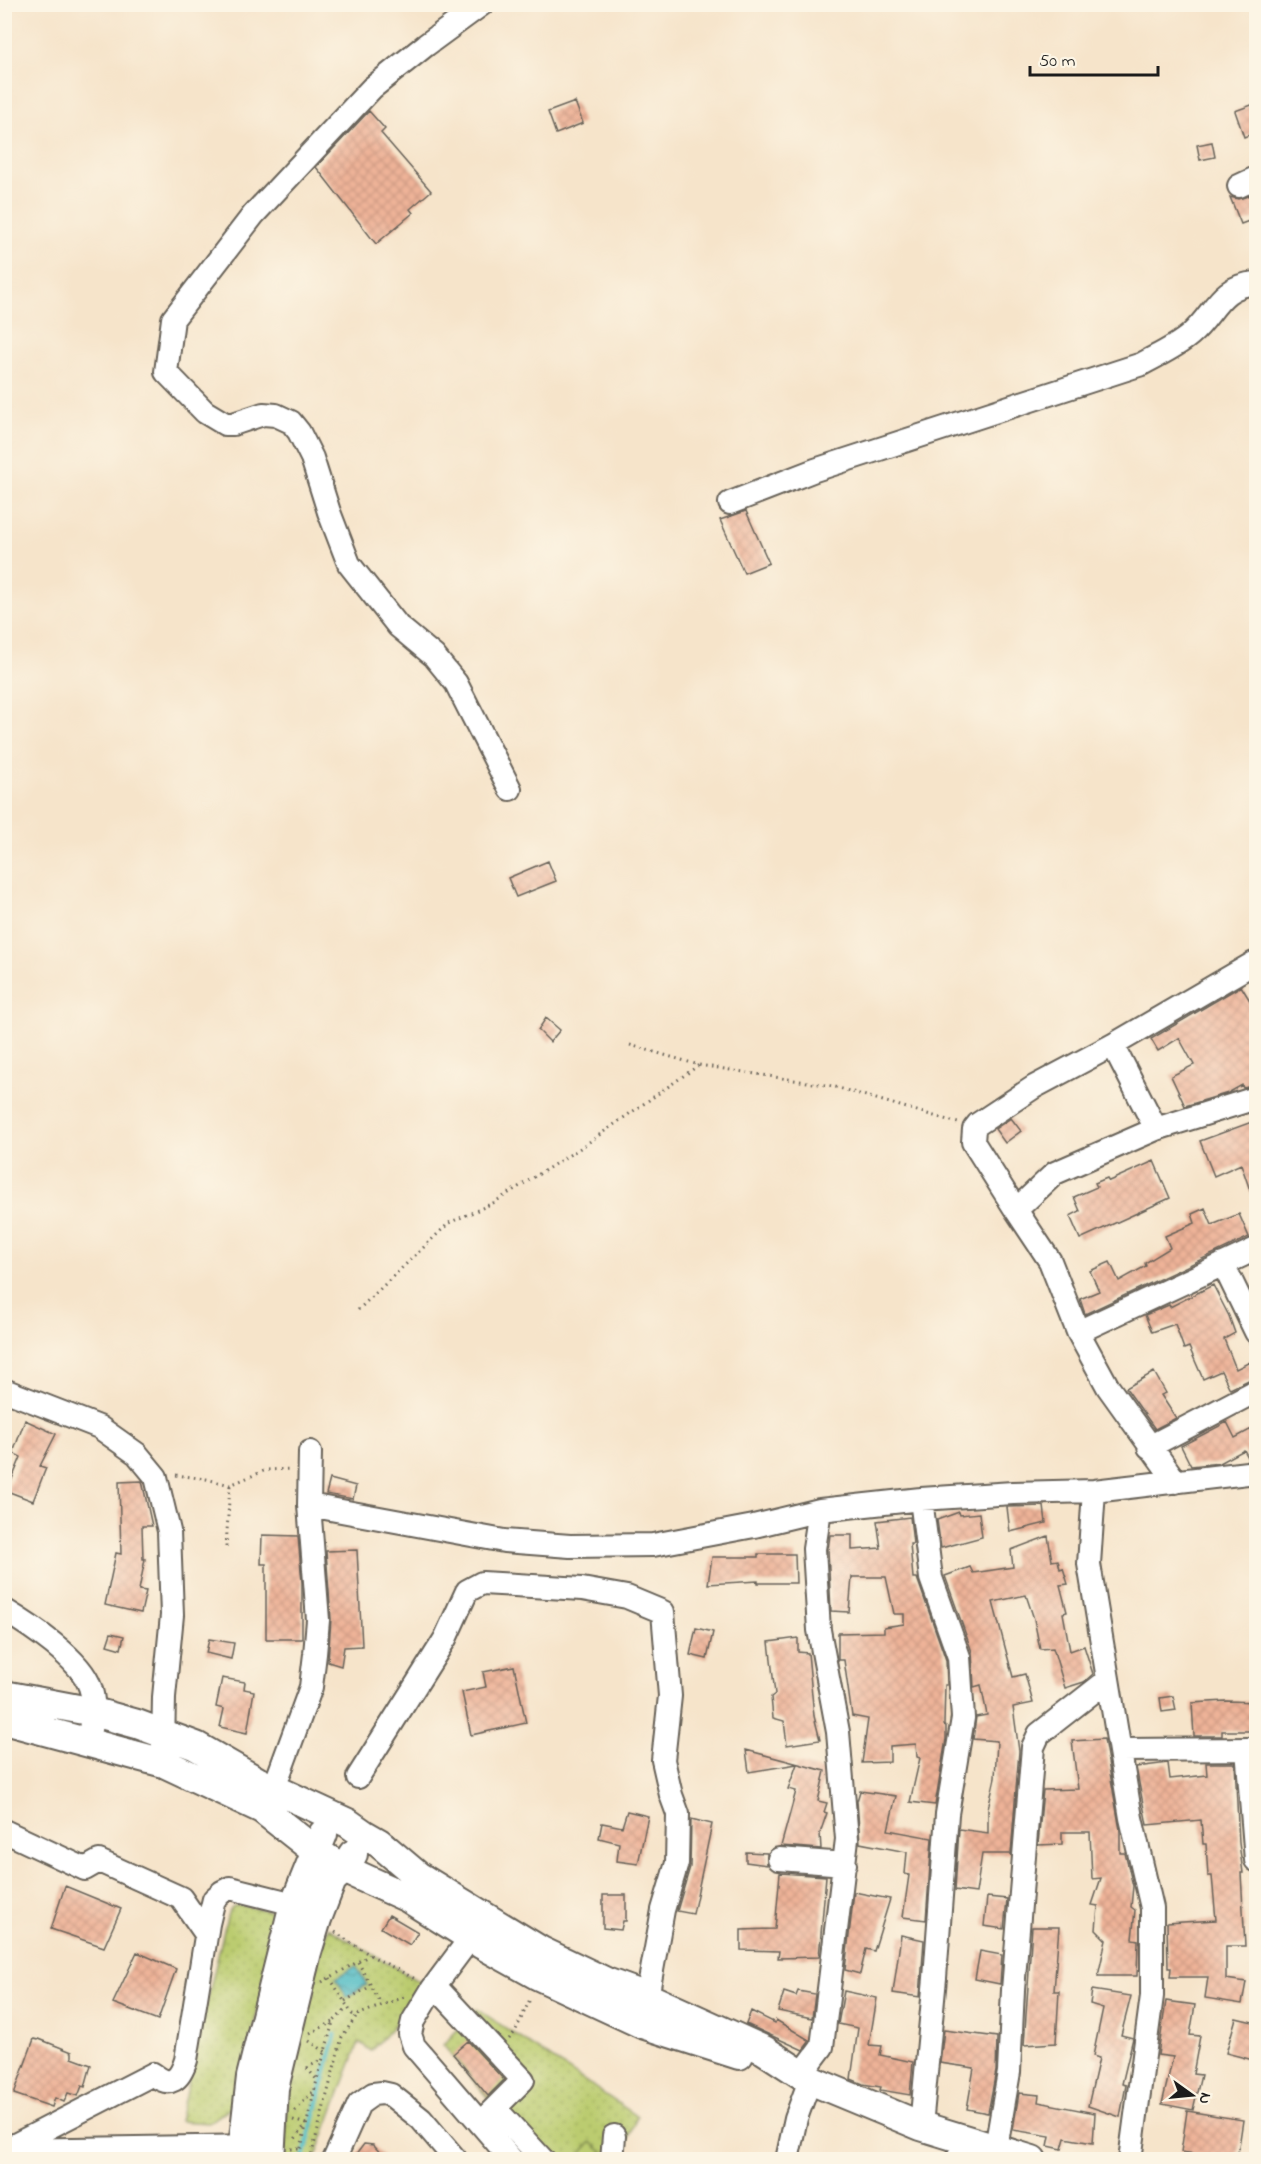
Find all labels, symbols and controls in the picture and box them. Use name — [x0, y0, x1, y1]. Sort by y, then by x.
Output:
scale bar — [1030, 39, 1158, 77]
text: 50 m — [1039, 49, 1076, 75]
north arrow — [1162, 2065, 1222, 2125]
text: N — [1192, 2090, 1218, 2107]

